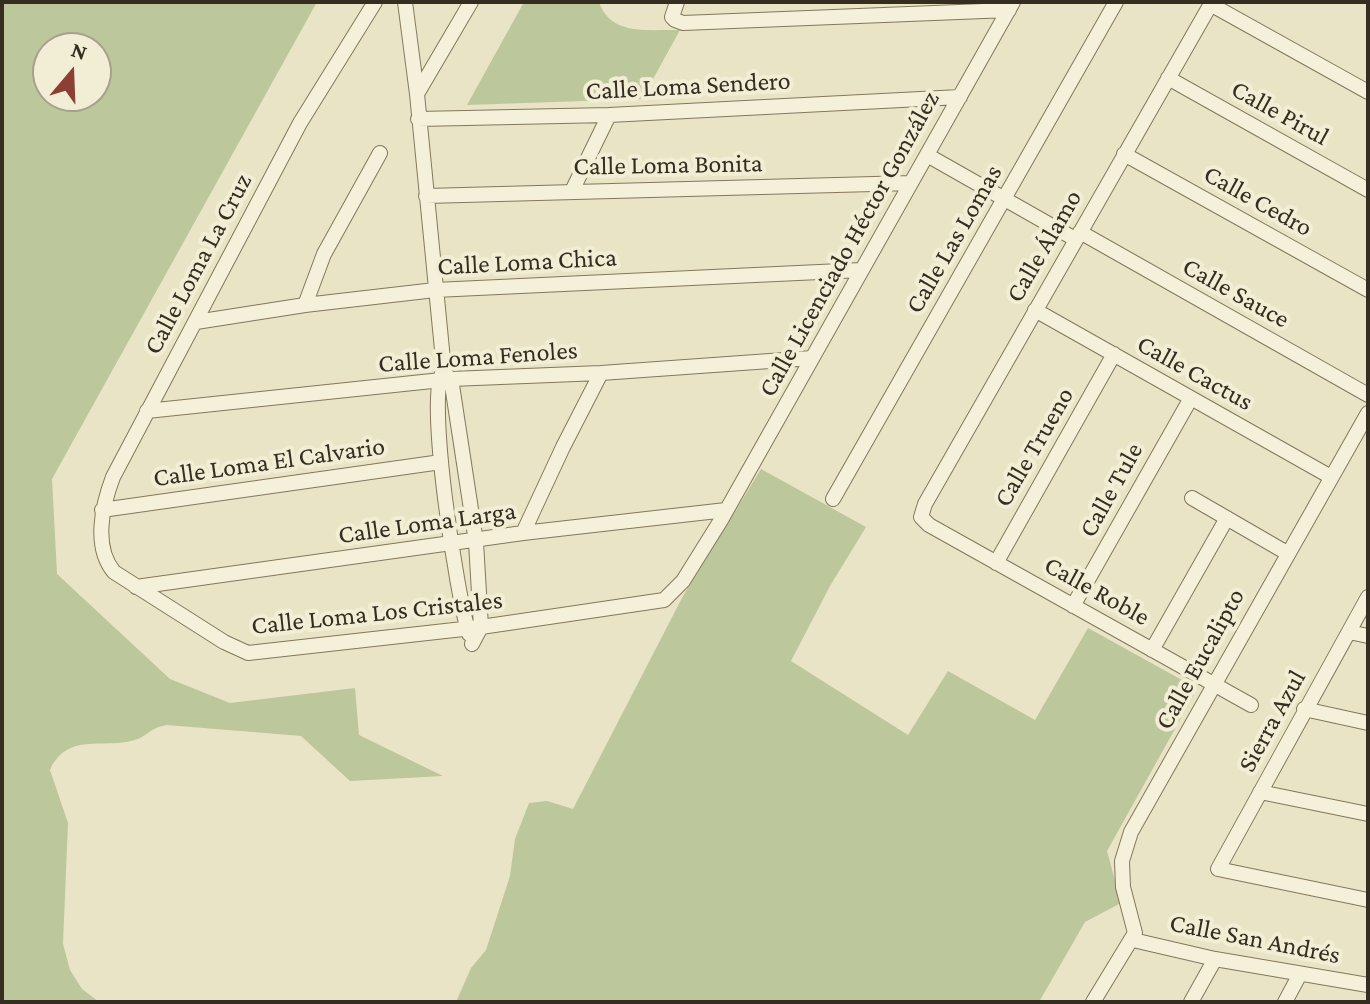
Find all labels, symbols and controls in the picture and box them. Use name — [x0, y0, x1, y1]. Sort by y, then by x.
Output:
north arrow — [32, 32, 112, 112]
text: N — [68, 36, 90, 65]
street label: Calle Loma Sendero — [585, 65, 791, 107]
street label: Calle Pirul — [1226, 73, 1334, 153]
street label: Calle Licenciado Héctor González — [752, 86, 946, 402]
street label: Calle Loma Bonita — [573, 148, 763, 182]
street label: Calle Cedro — [1198, 158, 1318, 244]
street label: Calle Las Lomas — [899, 159, 1009, 319]
street label: Calle Loma La Cruz — [137, 168, 259, 360]
street label: Calle Álamo — [999, 184, 1089, 308]
street label: Calle Loma Chica — [436, 242, 618, 282]
street label: Calle Sauce — [1177, 251, 1295, 335]
street label: Calle Cactus — [1132, 328, 1258, 418]
street label: Calle Loma Fenoles — [377, 334, 579, 380]
street label: Calle Trueno — [987, 382, 1081, 512]
street label: Calle Loma El Calvario — [151, 430, 387, 494]
street label: Calle Tule — [1072, 437, 1150, 543]
street label: Calle Loma Larga — [336, 495, 518, 551]
street label: Calle Roble — [1039, 549, 1155, 633]
street label: Calle Eucalipto — [1148, 583, 1252, 735]
street label: Calle Loma Los Cristales — [250, 584, 504, 642]
street label: Sierra Azul — [1231, 665, 1313, 777]
street label: Calle San Andrés — [1167, 907, 1343, 971]

